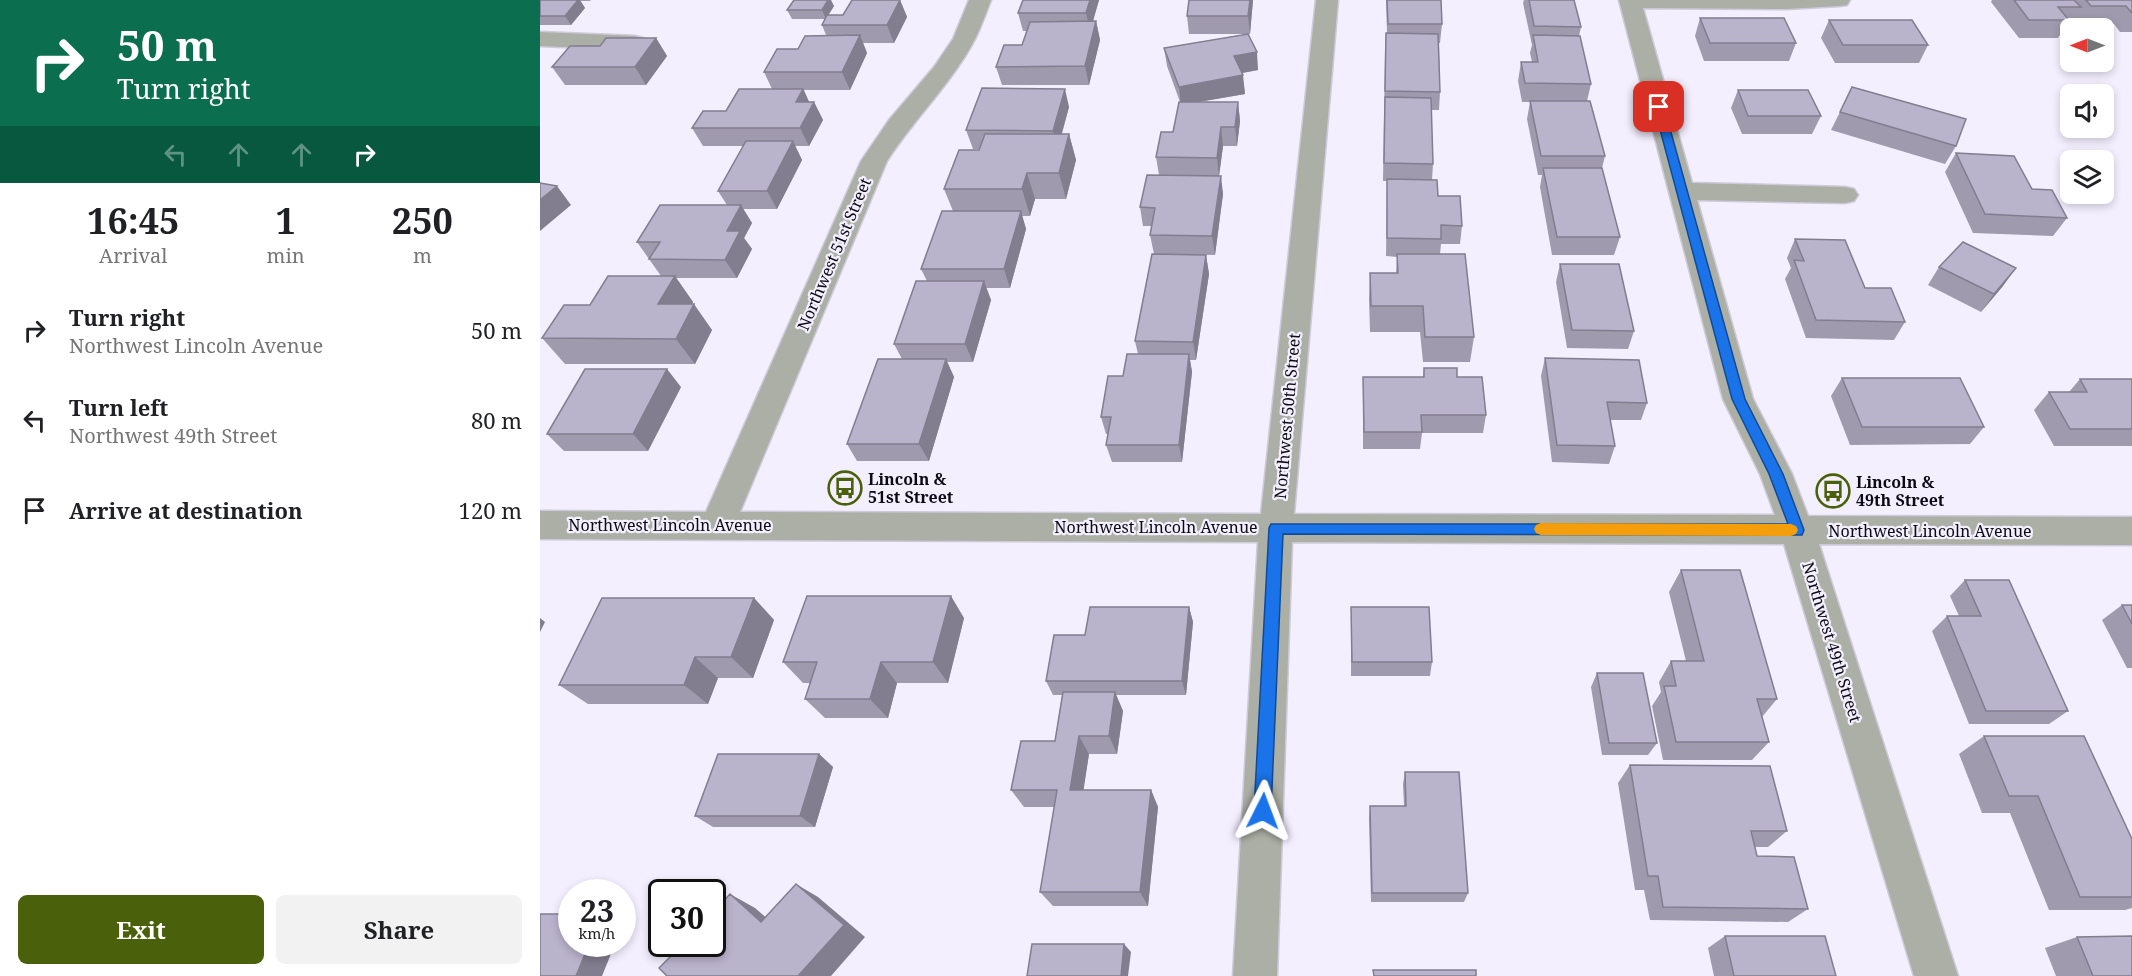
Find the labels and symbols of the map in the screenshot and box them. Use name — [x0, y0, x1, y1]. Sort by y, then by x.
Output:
north arrow — [2060, 18, 2114, 72]
pin — [1633, 81, 1684, 132]
street label: Northwest 51st Street — [792, 174, 876, 334]
street label: Northwest 50th Street — [1269, 332, 1305, 500]
place label: Lincoln & 51st Street — [868, 468, 954, 508]
bus stop icon: Lincoln & 51st Street — [827, 470, 863, 506]
place label: Lincoln & 49th Street — [1856, 471, 1945, 511]
bus stop icon: Lincoln & 49th Street — [1815, 473, 1851, 509]
street label: Northwest Lincoln Avenue — [568, 514, 772, 536]
street label: Northwest Lincoln Avenue — [1054, 516, 1258, 538]
street label: Northwest Lincoln Avenue — [1828, 520, 2032, 542]
street label: Northwest 49th Street — [1797, 559, 1867, 725]
position arrow — [1231, 779, 1295, 843]
speed limit sign: 30 — [648, 879, 726, 957]

